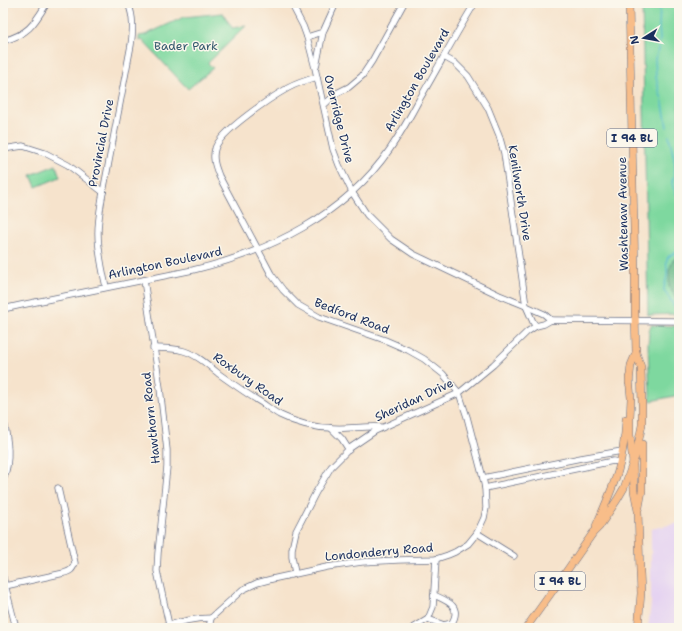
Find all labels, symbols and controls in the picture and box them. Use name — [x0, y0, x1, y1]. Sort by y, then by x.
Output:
north arrow — [624, 18, 664, 58]
street label: Arlington Boulevard — [381, 25, 453, 134]
text: N — [626, 34, 643, 46]
park label: Bader Park — [154, 38, 218, 54]
street label: Overridge Drive — [320, 73, 358, 165]
street label: Provincial Drive — [85, 97, 117, 188]
road number: I 94 BL — [607, 129, 657, 147]
street label: Kenilworth Drive — [505, 144, 536, 242]
street label: Washtenaw Avenue — [614, 156, 632, 271]
street label: Arlington Boulevard — [106, 243, 224, 283]
street label: Bedford Road — [312, 294, 392, 338]
street label: Roxbury Road — [210, 349, 286, 409]
street label: Hawthorn Road — [138, 371, 164, 465]
street label: Sheridan Drive — [372, 375, 456, 425]
street label: Londonderry Road — [324, 539, 434, 565]
road number: I 94 BL — [535, 572, 585, 590]

